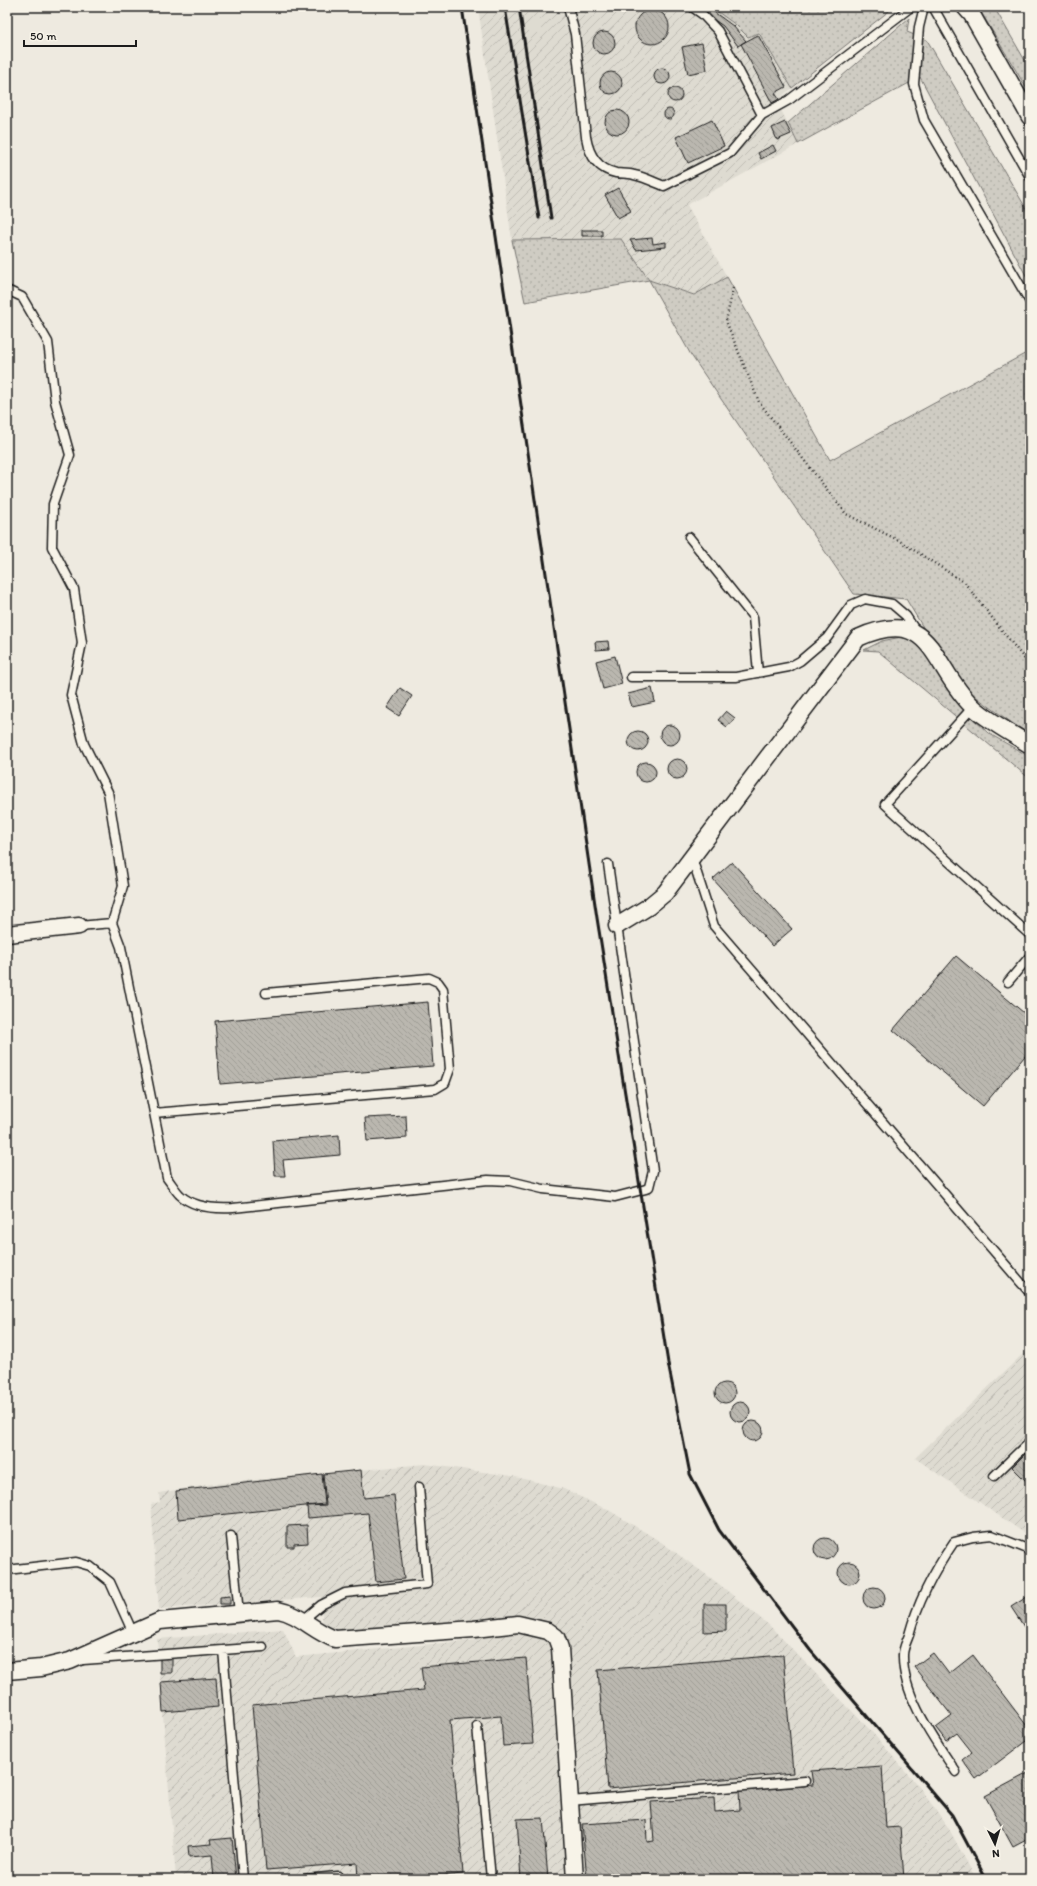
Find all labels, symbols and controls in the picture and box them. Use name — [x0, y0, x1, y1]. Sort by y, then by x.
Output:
scale bar — [24, 22, 136, 48]
text: 50 m — [30, 29, 56, 43]
north arrow — [975, 1824, 1015, 1864]
text: N — [992, 1847, 1000, 1860]

